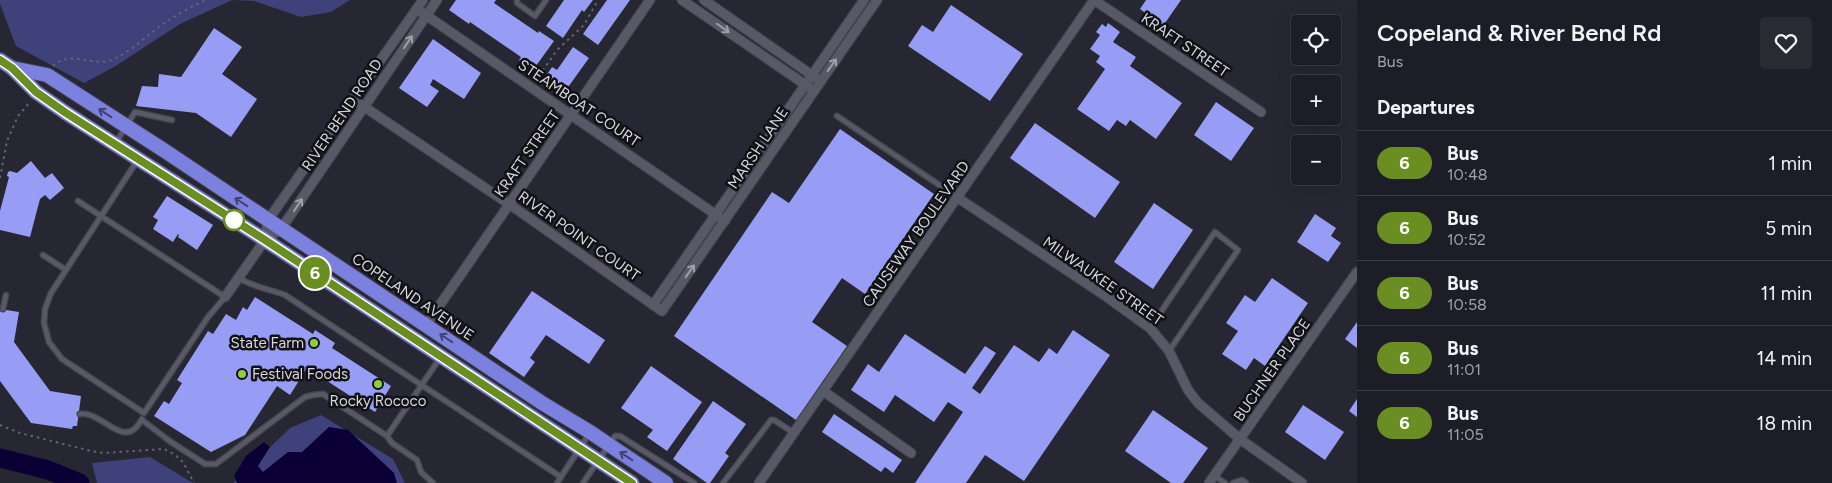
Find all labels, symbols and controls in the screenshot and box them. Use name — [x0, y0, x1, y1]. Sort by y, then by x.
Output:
street label: KRAFT STREET — [1138, 9, 1233, 81]
map controls — [1291, 15, 1341, 185]
button: locate — [1291, 15, 1341, 65]
button: heart — [1760, 17, 1812, 69]
text: Copeland & River Bend Rd — [1377, 18, 1661, 47]
one-way arrow — [715, 23, 729, 33]
one-way arrow — [403, 35, 413, 49]
text: Bus — [1377, 52, 1403, 71]
street label: RIVER BEND ROAD — [298, 56, 386, 174]
street label: STEAMBOAT COURT — [515, 56, 644, 151]
one-way arrow — [827, 58, 837, 72]
button: + — [1291, 75, 1341, 125]
text: Departures — [1377, 96, 1475, 119]
street label: MARSH LANE — [724, 104, 792, 192]
street label: KRAFT STREET — [490, 107, 564, 201]
one-way arrow — [98, 108, 112, 118]
button: − — [1291, 135, 1341, 185]
text: Bus — [1447, 142, 1478, 165]
text: 6 — [1399, 152, 1410, 174]
text: 1 min — [1768, 152, 1812, 175]
street label: CAUSEWAY BOULEVARD — [859, 158, 973, 310]
text: 10:48 — [1447, 165, 1488, 184]
street label: RIVER POINT COURT — [515, 187, 644, 285]
one-way arrow — [234, 197, 248, 207]
one-way arrow — [293, 198, 303, 212]
text: Bus — [1447, 207, 1478, 230]
unlabelled marker — [223, 209, 245, 231]
text: 6 — [1399, 217, 1410, 239]
text: 5 min — [1765, 217, 1812, 240]
text: 10:52 — [1447, 230, 1486, 249]
street label: MILWAUKEE STREET — [1039, 233, 1167, 330]
street label: COPELAND AVENUE — [348, 249, 478, 345]
line badge: 6 — [299, 257, 331, 289]
text: 6 — [310, 262, 320, 284]
one-way arrow — [685, 264, 695, 278]
text: Bus — [1447, 272, 1478, 295]
text: 6 — [1399, 282, 1410, 304]
text: 11 min — [1760, 282, 1812, 305]
text: 10:58 — [1447, 295, 1487, 314]
street label: BUCHNER PLACE — [1230, 315, 1314, 425]
one-way arrow — [439, 333, 453, 343]
place label: State Farm — [230, 334, 304, 352]
marker: State Farm — [308, 337, 320, 349]
text: Bus — [1447, 337, 1478, 360]
text: 6 — [1399, 347, 1410, 369]
text: 14 min — [1756, 347, 1812, 370]
text: 11:01 — [1447, 360, 1481, 379]
place label: Festival Foods — [252, 365, 348, 383]
marker: Festival Foods — [236, 368, 248, 380]
marker: Rocky Rococo — [372, 378, 384, 390]
place label: Rocky Rococo — [330, 392, 427, 410]
text: Bus — [1447, 402, 1478, 425]
text: 6 — [1399, 412, 1410, 434]
text: 18 min — [1757, 412, 1812, 435]
text: 11:05 — [1447, 425, 1484, 444]
one-way arrow — [619, 451, 633, 461]

